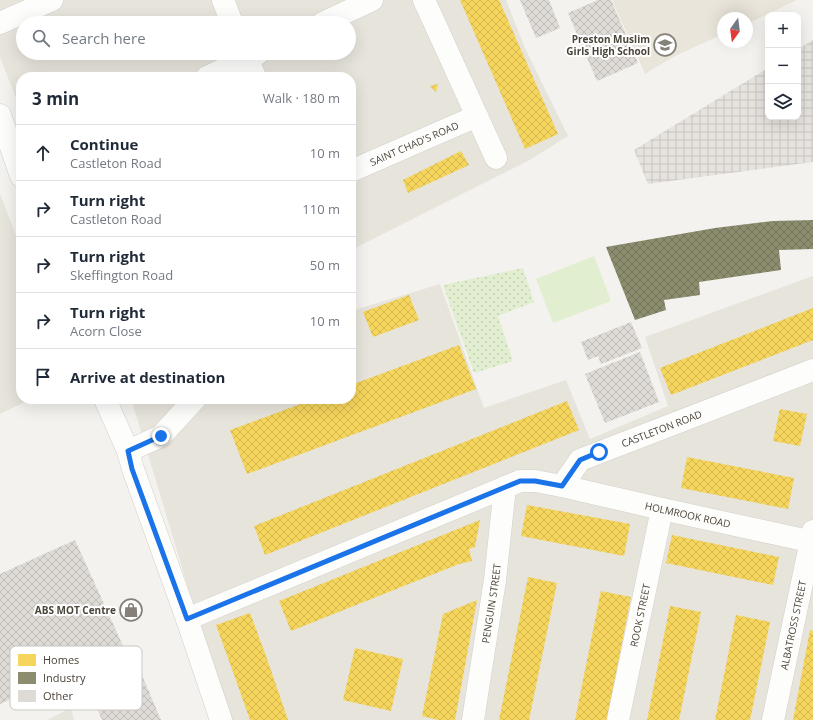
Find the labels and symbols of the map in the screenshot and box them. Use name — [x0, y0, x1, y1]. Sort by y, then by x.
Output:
north arrow — [717, 12, 753, 48]
place label: Preston Muslim Girls High School — [566, 32, 650, 58]
school or university icon: Preston Muslim Girls High School — [652, 32, 678, 58]
street label: SAINT CHAD'S ROAD — [368, 118, 461, 169]
street label: CASTLETON ROAD — [619, 407, 704, 450]
route end — [152, 427, 170, 445]
route start — [590, 443, 608, 461]
street label: HOLMROOK ROAD — [644, 498, 732, 531]
street label: PENGUIN STREET — [478, 562, 504, 644]
street label: ALBATROSS STREET — [777, 579, 809, 671]
street label: ROOK STREET — [626, 582, 653, 648]
shop icon: ABS MOT Centre — [118, 597, 144, 623]
place label: ABS MOT Centre — [35, 603, 116, 617]
legend — [10, 646, 142, 710]
text: Homes — [43, 652, 79, 667]
text: Industry — [43, 670, 86, 685]
text: Other — [43, 688, 73, 703]

